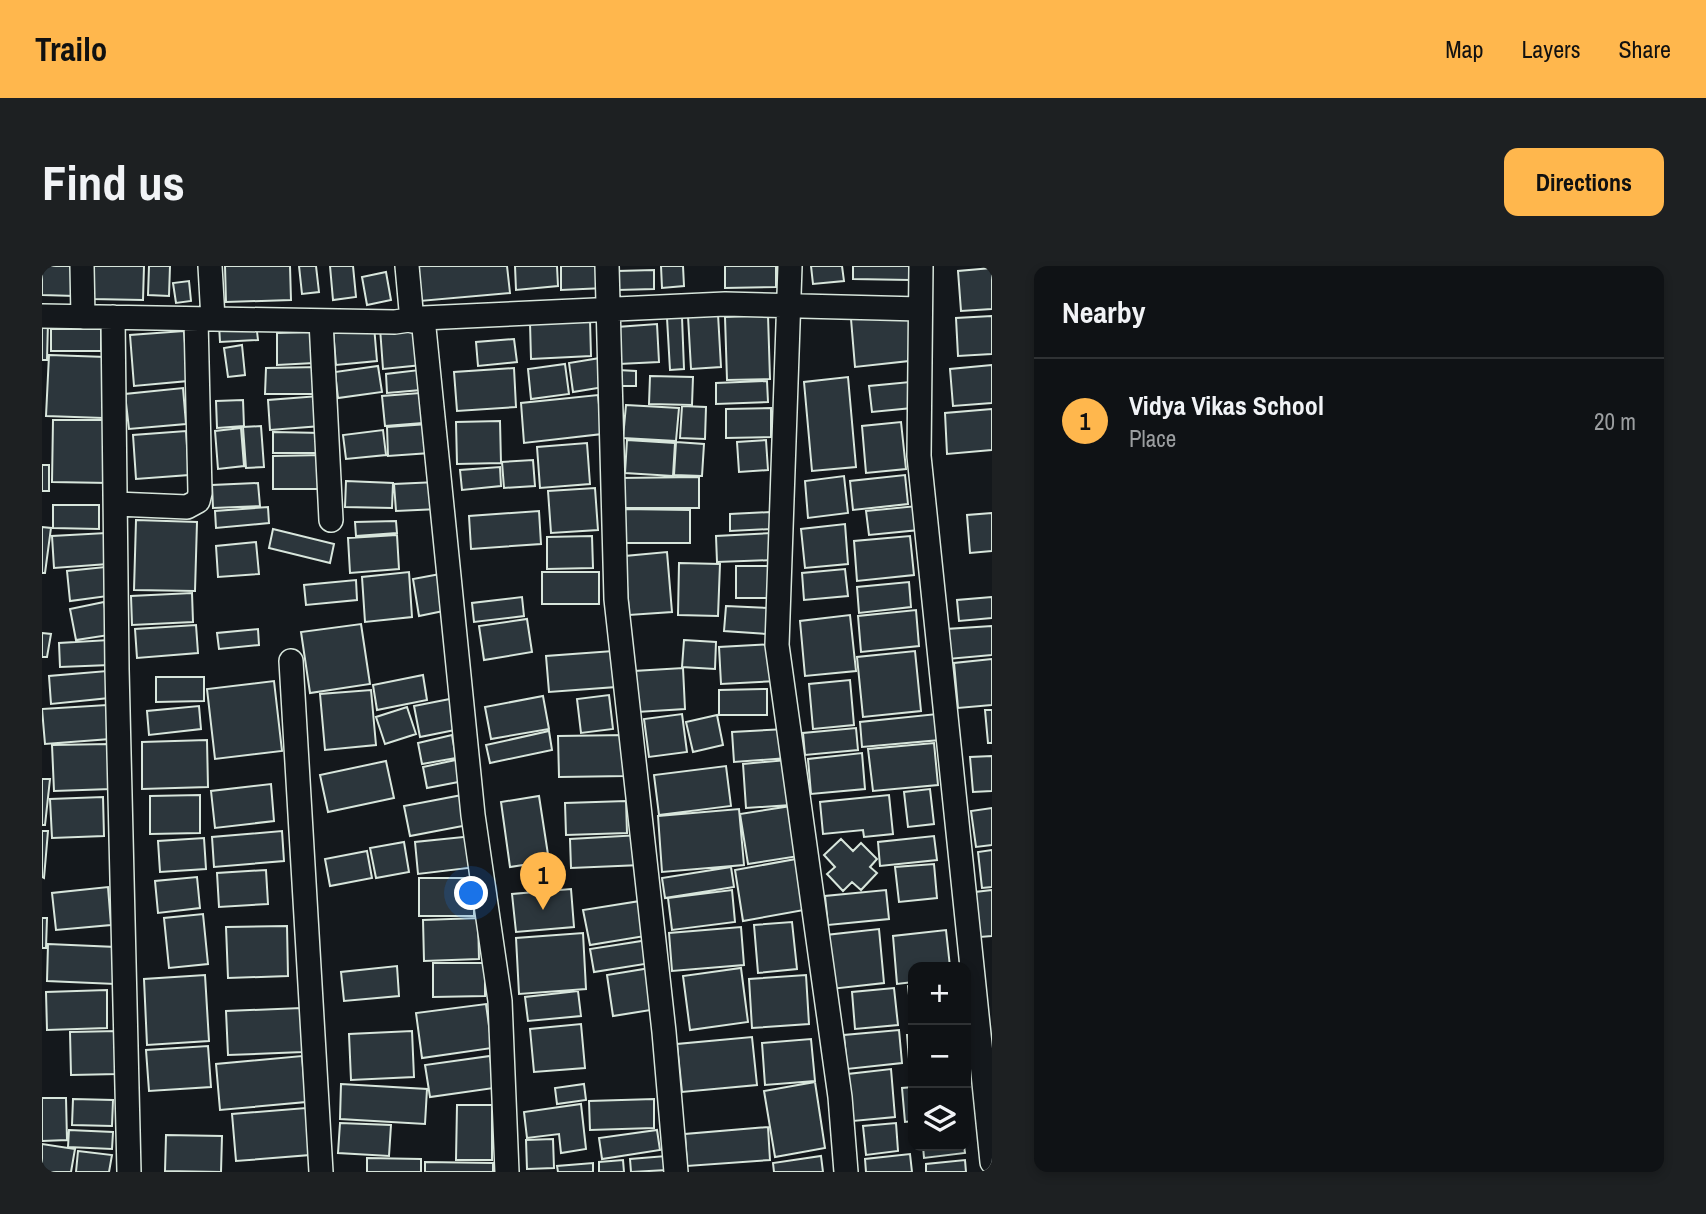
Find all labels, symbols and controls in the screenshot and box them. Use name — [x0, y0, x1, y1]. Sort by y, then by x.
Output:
text: Trailo — [35, 27, 107, 71]
text: Map — [1445, 33, 1483, 65]
text: Layers — [1521, 33, 1580, 65]
text: Share — [1618, 33, 1671, 65]
button: Directions — [1504, 148, 1664, 216]
text: Find us — [42, 149, 185, 215]
text: Nearby — [1062, 292, 1145, 332]
text: Vidya Vikas School — [1129, 388, 1324, 423]
text: 1 — [1080, 406, 1090, 437]
text: 20 m — [1594, 406, 1636, 437]
text: Place — [1129, 423, 1176, 454]
pin: 1 — [520, 852, 566, 910]
your location — [454, 876, 488, 910]
map controls — [908, 962, 971, 1151]
button: + — [908, 962, 971, 1025]
button: − — [908, 1025, 971, 1088]
button: layers — [908, 1088, 971, 1151]

